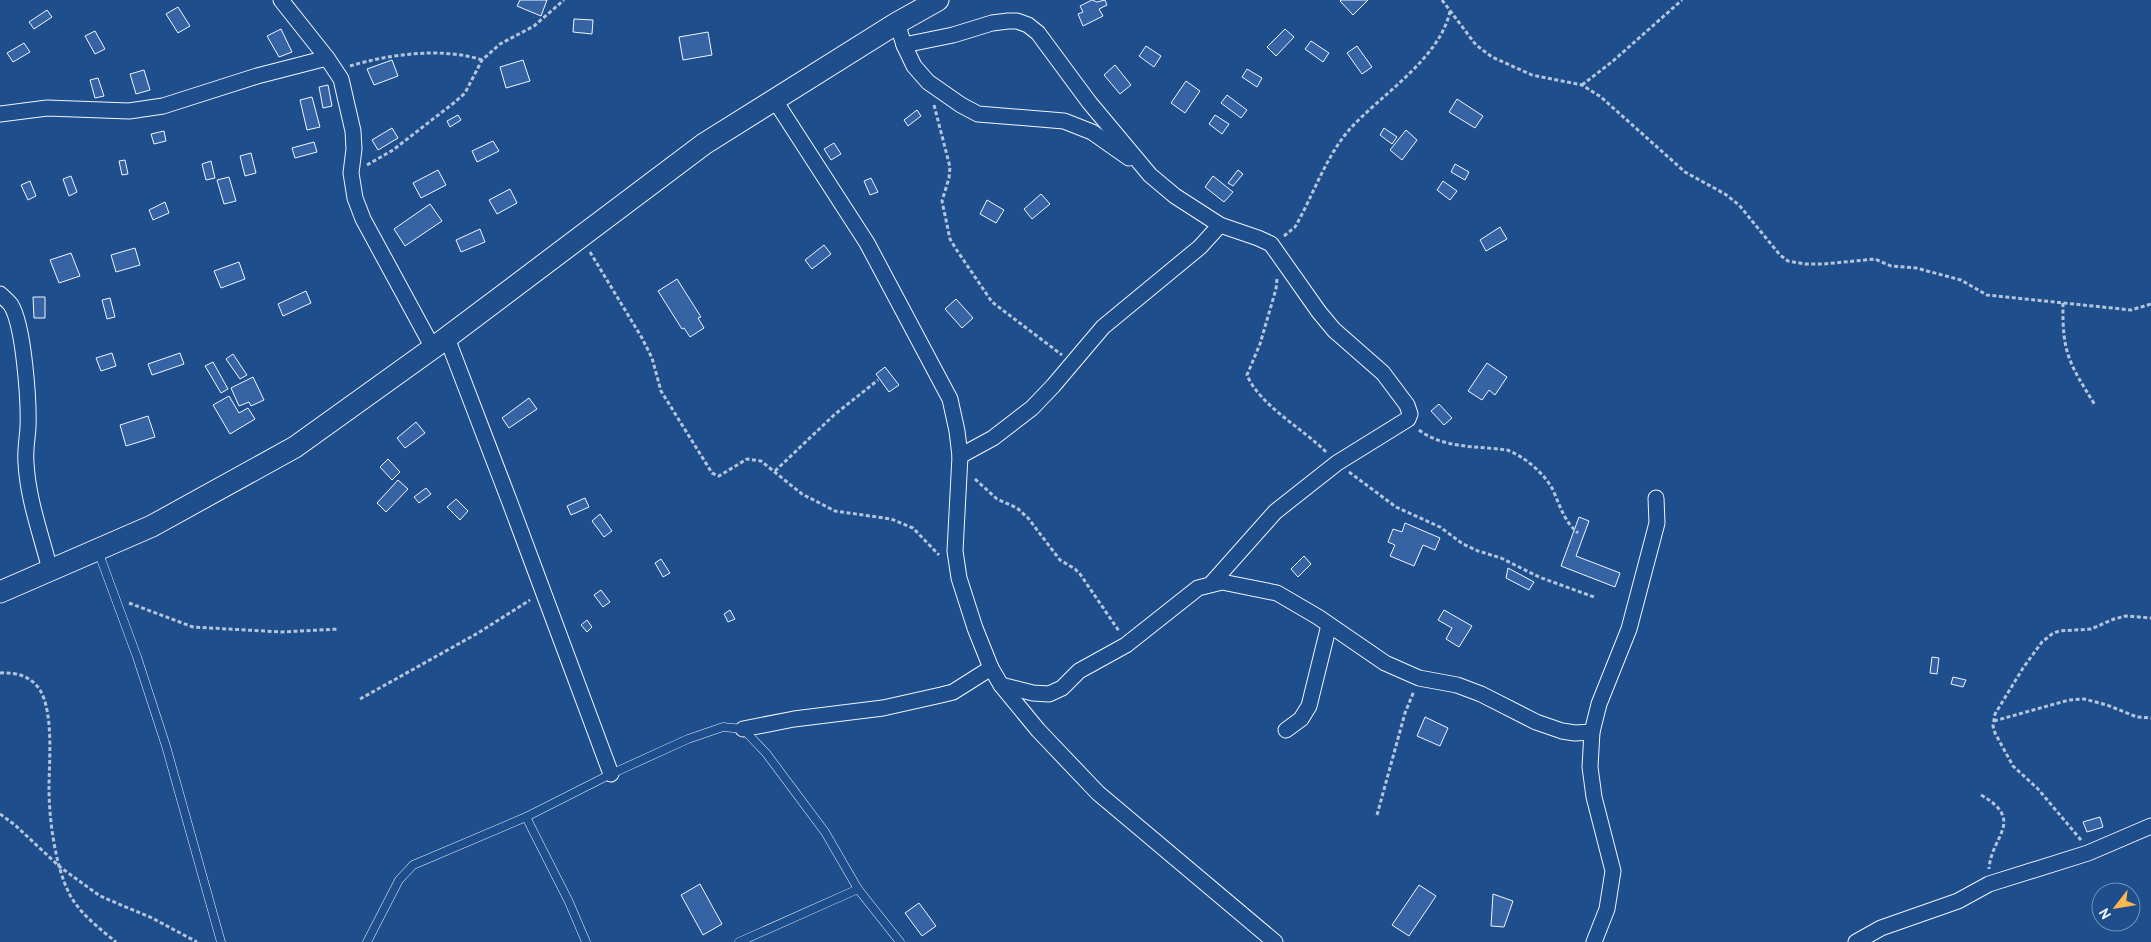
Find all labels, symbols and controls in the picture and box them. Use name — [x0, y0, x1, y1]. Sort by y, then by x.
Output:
north arrow — [2091, 882, 2141, 932]
text: N — [2096, 904, 2116, 922]

